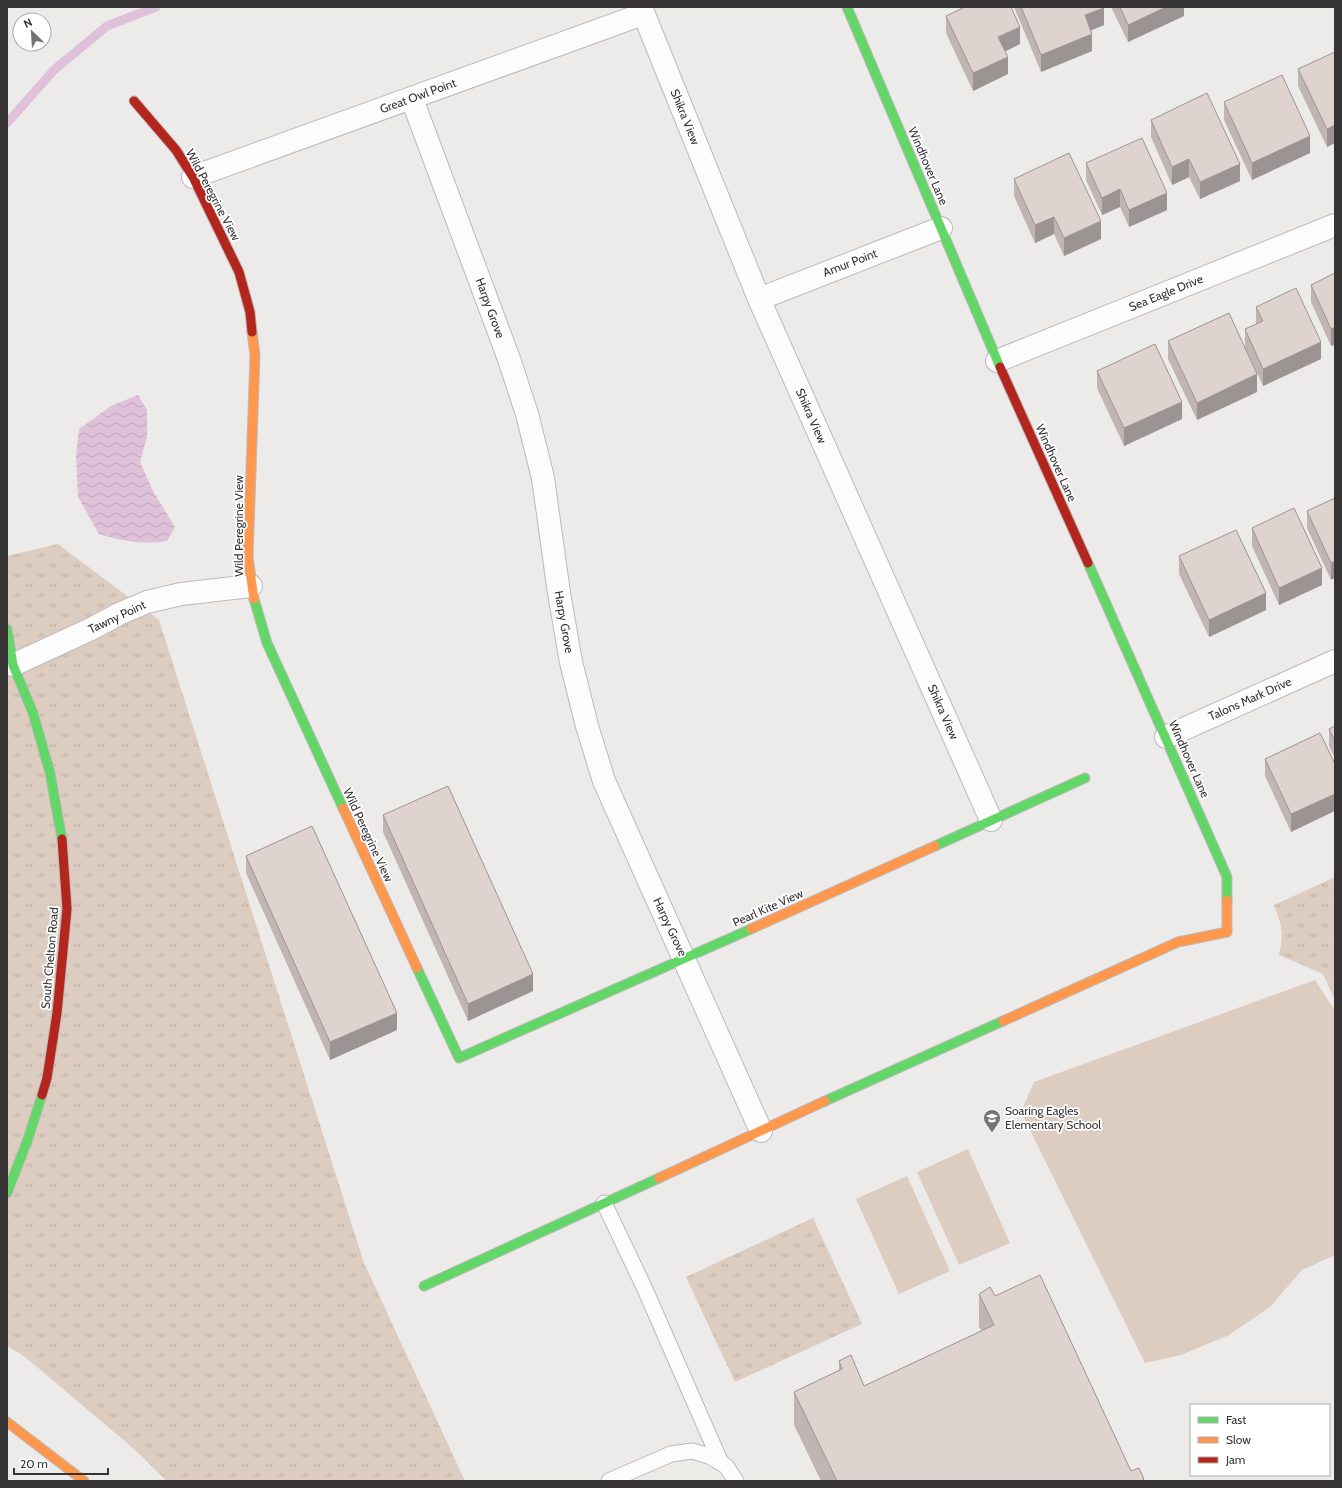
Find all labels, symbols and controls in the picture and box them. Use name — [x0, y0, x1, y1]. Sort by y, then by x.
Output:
north arrow — [12, 12, 52, 52]
text: N — [21, 15, 34, 31]
street label: Great Owl Point — [378, 75, 458, 116]
street label: Shikra View — [668, 87, 704, 147]
street label: Windhover Lane — [905, 125, 952, 207]
street label: Wild Peregrine View — [183, 146, 244, 243]
street label: Amur Point — [820, 245, 879, 280]
street label: Sea Eagle Drive — [1127, 271, 1205, 314]
street label: Harpy Grove — [473, 276, 508, 340]
street label: Shikra View — [793, 386, 830, 446]
street label: Windhover Lane — [1033, 422, 1080, 504]
street label: Wild Peregrine View — [231, 475, 246, 577]
street label: Harpy Grove — [552, 589, 577, 654]
street label: Tawny Point — [86, 597, 148, 636]
street label: Talons Mark Drive — [1206, 674, 1294, 724]
street label: Shikra View — [925, 682, 962, 742]
street label: Windhover Lane — [1166, 718, 1213, 800]
street label: Wild Peregrine View — [340, 786, 397, 884]
street label: Pearl Kite View — [730, 885, 806, 930]
street label: Harpy Grove — [650, 895, 691, 959]
street label: South Chelton Road — [38, 906, 61, 1009]
place label: Soaring Eagles Elementary School — [1005, 1103, 1101, 1132]
school or university icon: Soaring Eagles Elementary School — [982, 1108, 1002, 1133]
legend — [1190, 1404, 1330, 1476]
text: Fast — [1226, 1412, 1246, 1427]
text: Slow — [1226, 1432, 1251, 1447]
scale bar — [14, 1450, 108, 1476]
text: Jam — [1225, 1452, 1245, 1467]
text: 20 m — [20, 1456, 48, 1471]

